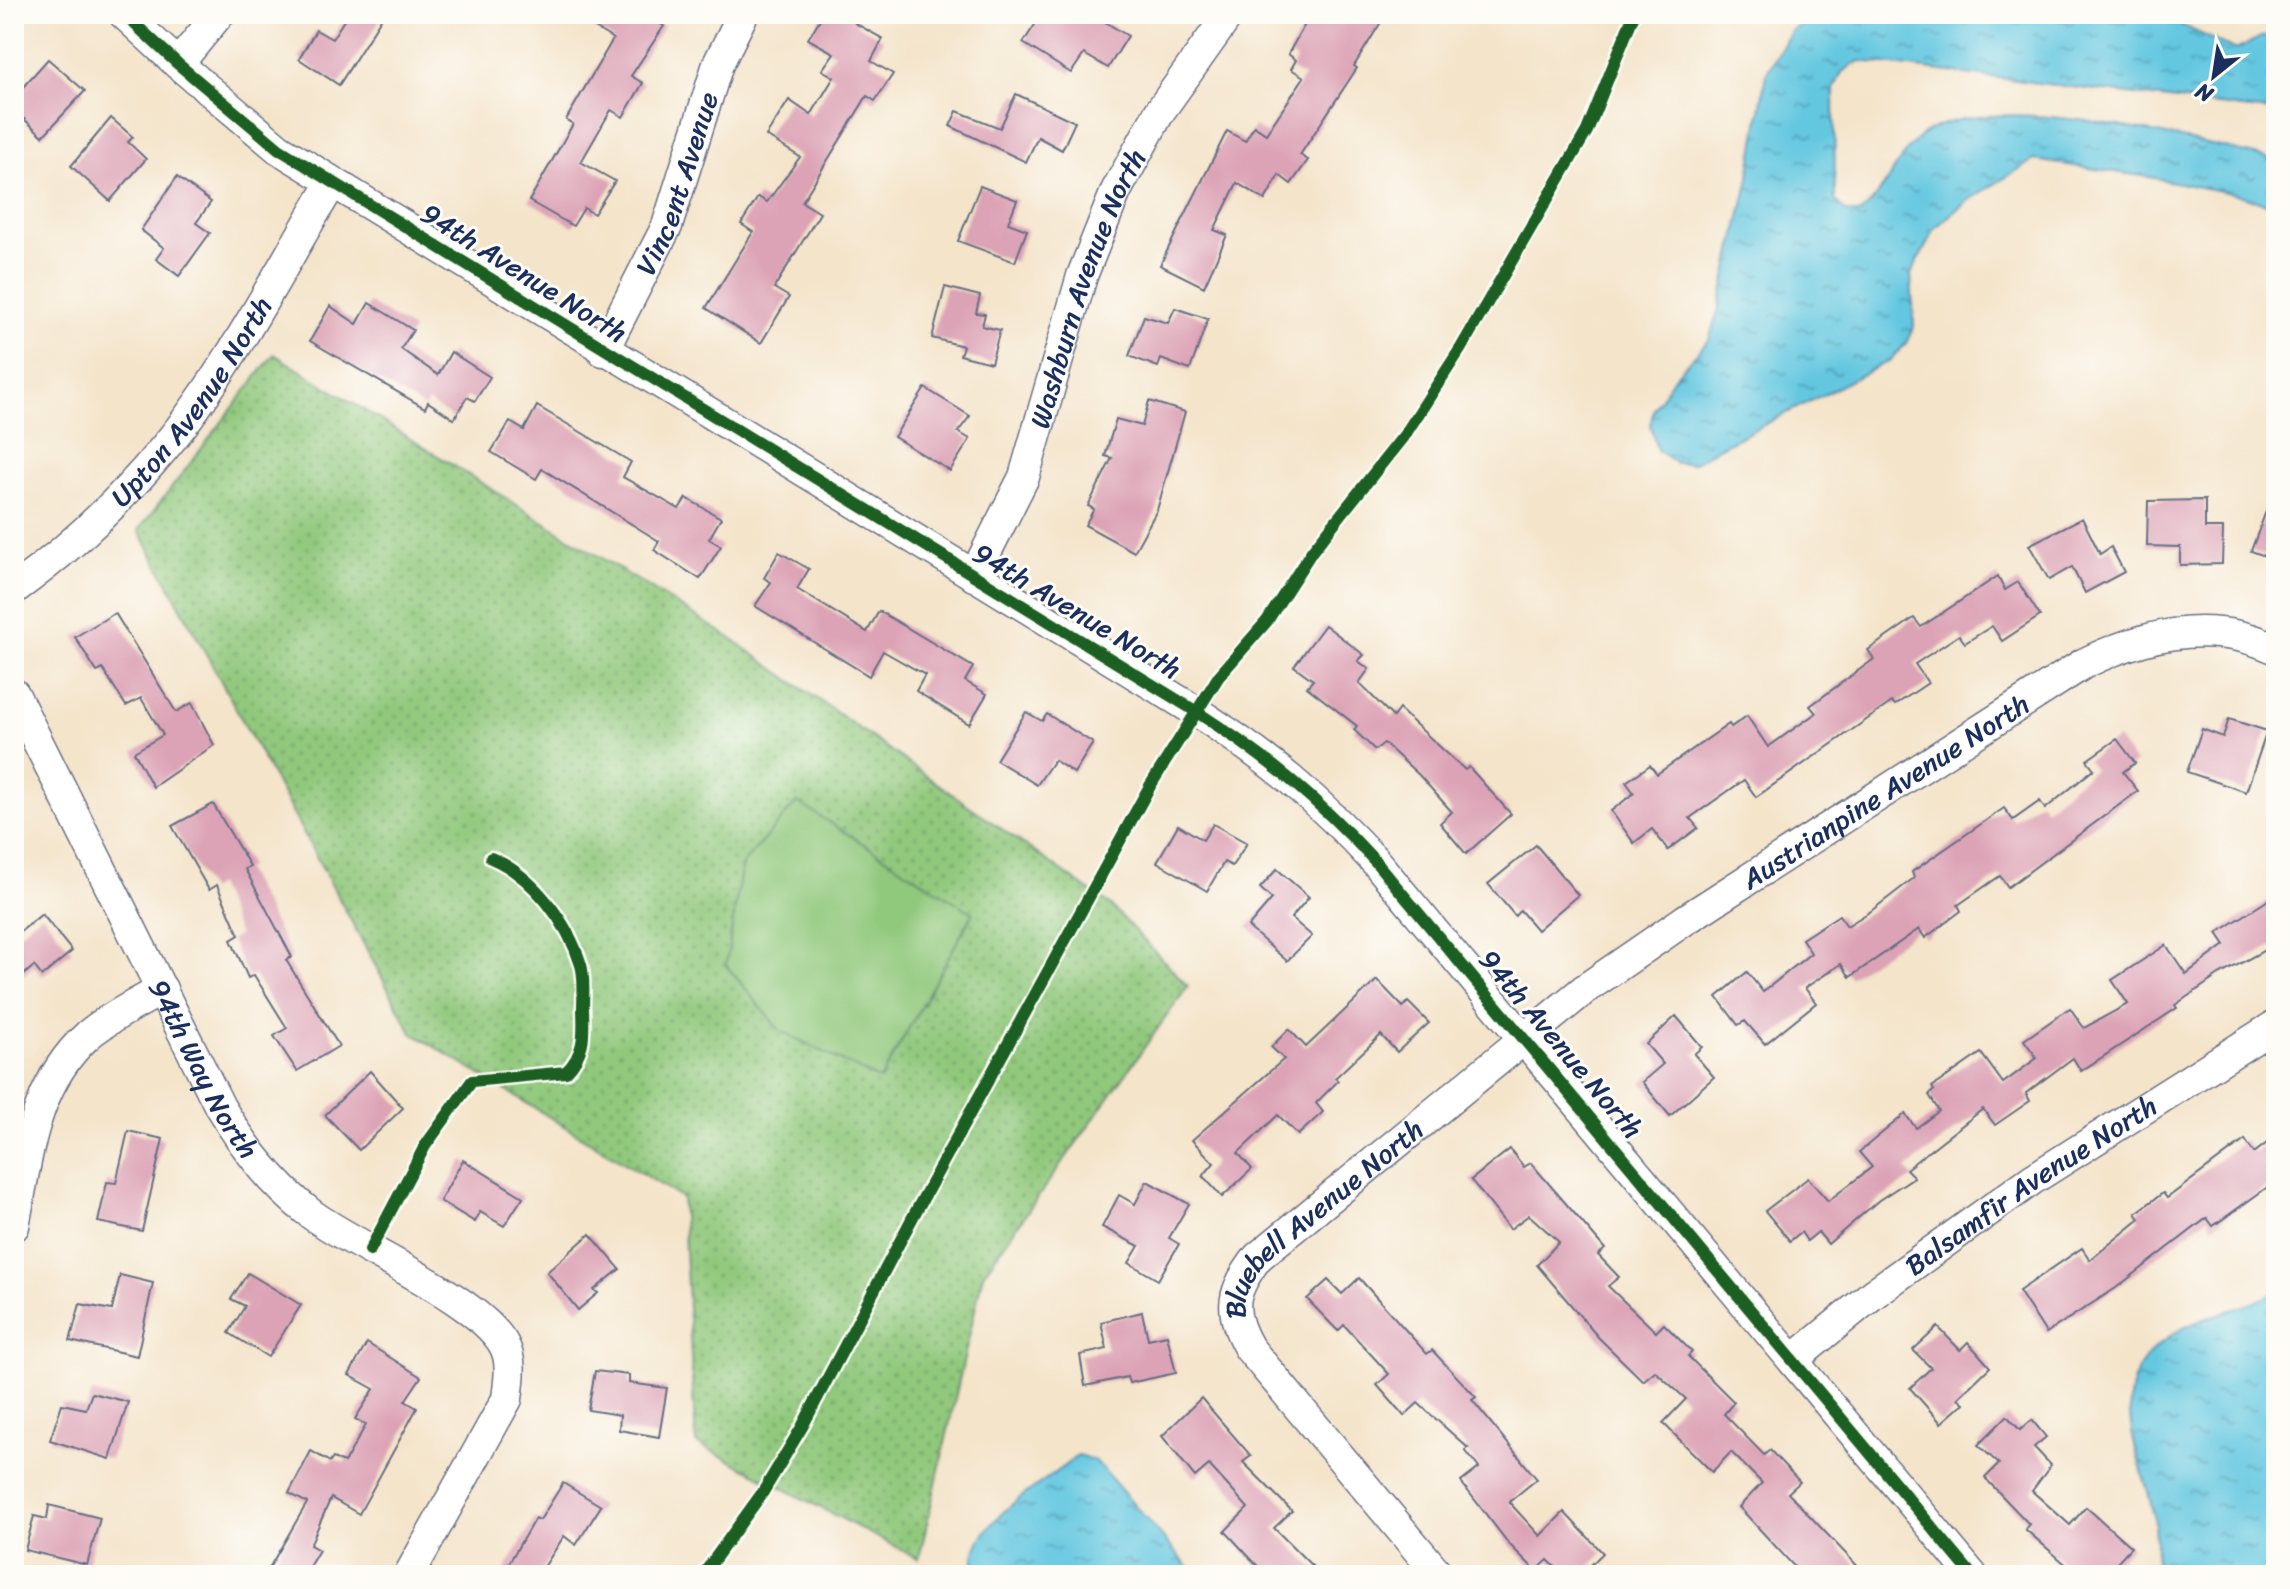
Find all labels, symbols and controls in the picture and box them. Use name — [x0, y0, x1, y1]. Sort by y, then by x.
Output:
north arrow — [2174, 36, 2254, 116]
text: N — [2187, 72, 2221, 114]
street label: Vincent Avenue — [621, 85, 732, 284]
street label: Washburn Avenue North — [1015, 139, 1159, 434]
street label: 94th Avenue North — [411, 190, 637, 356]
street label: Upton Avenue North — [98, 287, 285, 519]
street label: 94th Avenue North — [963, 529, 1191, 693]
street label: Austrianpine Avenue North — [1730, 680, 2039, 903]
street label: 94th Avenue North — [1466, 938, 1656, 1150]
street label: 94th Way North — [135, 970, 272, 1169]
street label: Balsamfir Avenue North — [1894, 1082, 2167, 1289]
street label: Bluebell Avenue North — [1210, 1106, 1434, 1320]

